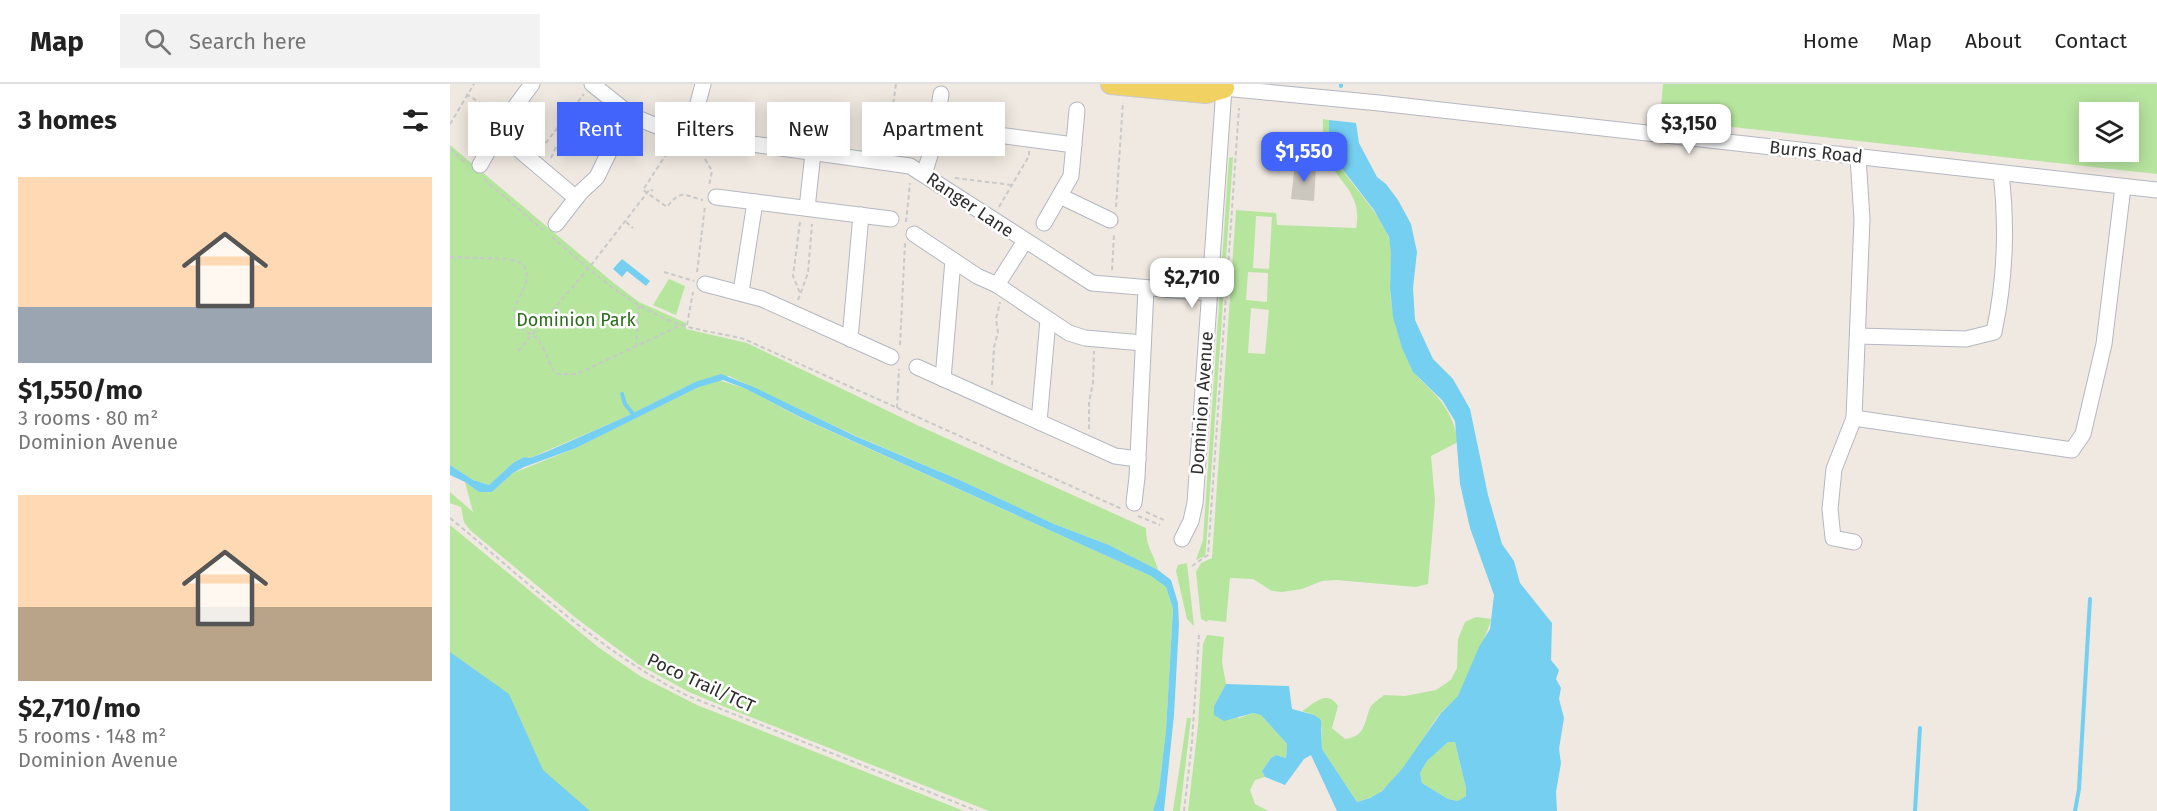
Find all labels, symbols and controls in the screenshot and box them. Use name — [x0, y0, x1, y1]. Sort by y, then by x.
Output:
search box — [120, 14, 540, 68]
text: Map — [30, 25, 84, 58]
icon: search — [141, 25, 174, 58]
text: Search here — [189, 28, 307, 55]
text: Home — [1803, 28, 1859, 54]
text: Map — [1892, 28, 1932, 54]
text: About — [1965, 28, 2022, 54]
text: Contact — [2055, 28, 2127, 54]
chip: Buy — [468, 102, 545, 156]
chip: Rent — [557, 102, 643, 156]
chip: Filters — [655, 102, 755, 156]
chip: New — [767, 102, 850, 156]
chip: Apartment — [862, 102, 1005, 156]
map controls — [2079, 102, 2139, 162]
button: layers — [2079, 102, 2139, 162]
icon: filters — [399, 104, 432, 137]
pin: $3,150 — [1640, 104, 1738, 155]
text: 3 homes — [18, 105, 117, 136]
text: $3,150 — [1661, 111, 1717, 135]
pin: $1,550 — [1255, 132, 1353, 183]
street label: Burns Road — [1768, 136, 1864, 168]
text: $1,550 — [1275, 139, 1333, 163]
street label: Ranger Lane — [922, 168, 1018, 242]
icon: home — [171, 216, 279, 324]
pin: $2,710 — [1143, 258, 1241, 309]
text: $2,710 — [1164, 265, 1220, 289]
park label: Dominion Park — [516, 309, 637, 331]
street label: Dominion Avenue — [1186, 331, 1218, 475]
text: $1,550/mo — [18, 375, 143, 406]
text: 3 rooms · 80 m² — [18, 406, 158, 430]
text: Dominion Avenue — [18, 430, 178, 454]
icon: home — [171, 534, 279, 642]
street label: Poco Trail/TCT — [644, 648, 759, 718]
text: $2,710/mo — [18, 693, 141, 724]
text: 5 rooms · 148 m² — [18, 724, 166, 748]
text: Dominion Avenue — [18, 748, 178, 772]

